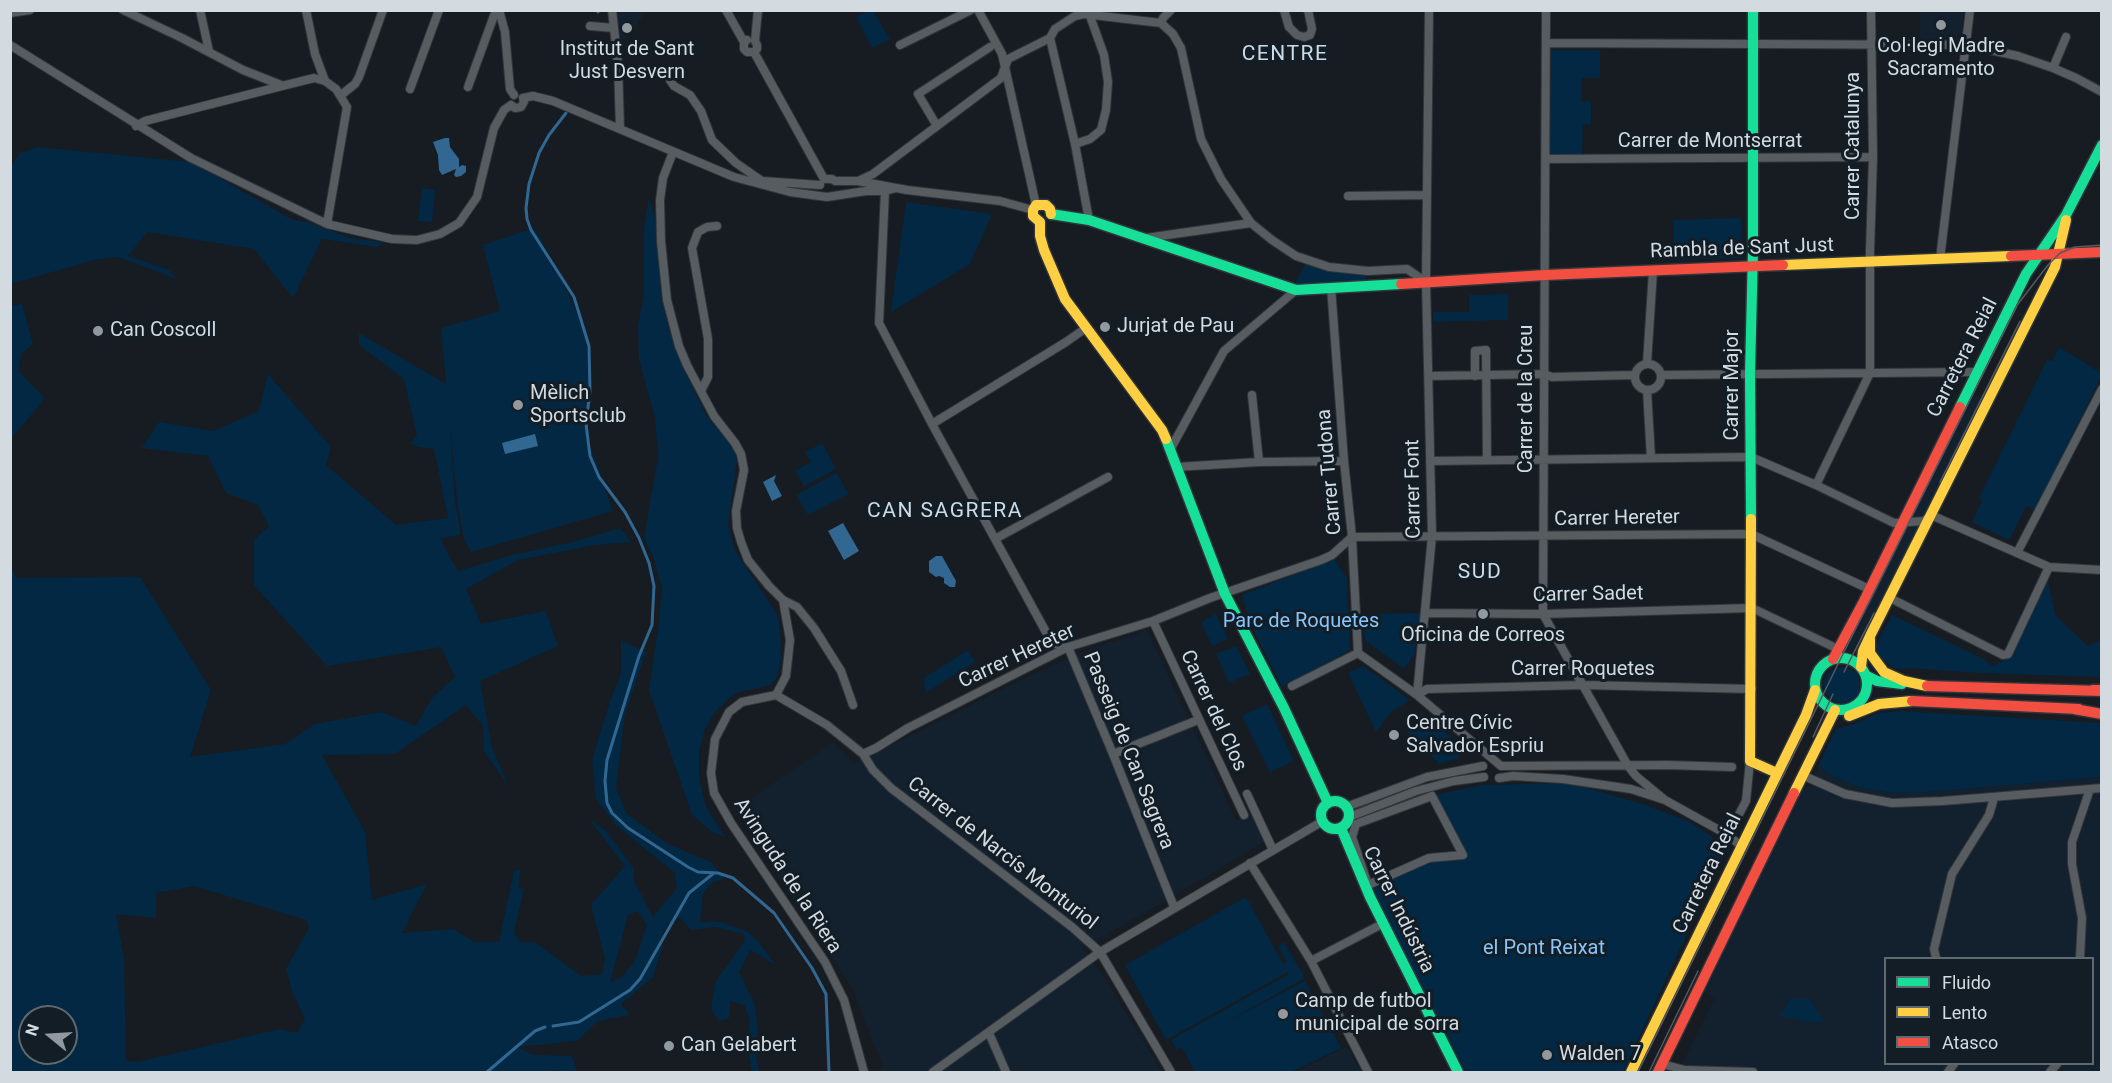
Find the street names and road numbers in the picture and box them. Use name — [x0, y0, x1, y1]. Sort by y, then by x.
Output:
street label: Carrer Catalunya — [1842, 72, 1866, 220]
street label: Carrer de Montserrat — [1618, 130, 1802, 154]
street label: Rambla de Sant Just — [1650, 234, 1834, 264]
street label: Carretera Reial — [1923, 294, 2003, 422]
street label: Carrer de la Creu — [1515, 325, 1539, 473]
street label: Carrer Major — [1721, 330, 1745, 440]
street label: Carrer Tudona — [1313, 408, 1347, 536]
street label: Carrer Font — [1401, 439, 1427, 539]
street label: Carrer Hereter — [1554, 506, 1680, 532]
street label: Carrer Sadet — [1532, 582, 1644, 608]
street label: Carrer Hereter — [955, 620, 1079, 694]
street label: Carrer del Clos — [1174, 647, 1252, 775]
street label: Passeig de Can Sagrera — [1077, 649, 1179, 853]
street label: Carrer Roquetes — [1511, 658, 1655, 682]
street label: Carrer de Narcís Monturiol — [902, 772, 1102, 936]
street label: Avinguda de la Riera — [728, 794, 846, 958]
street label: Carretera Reial — [1669, 810, 1747, 938]
street label: Carrer Indústria — [1357, 843, 1439, 977]

